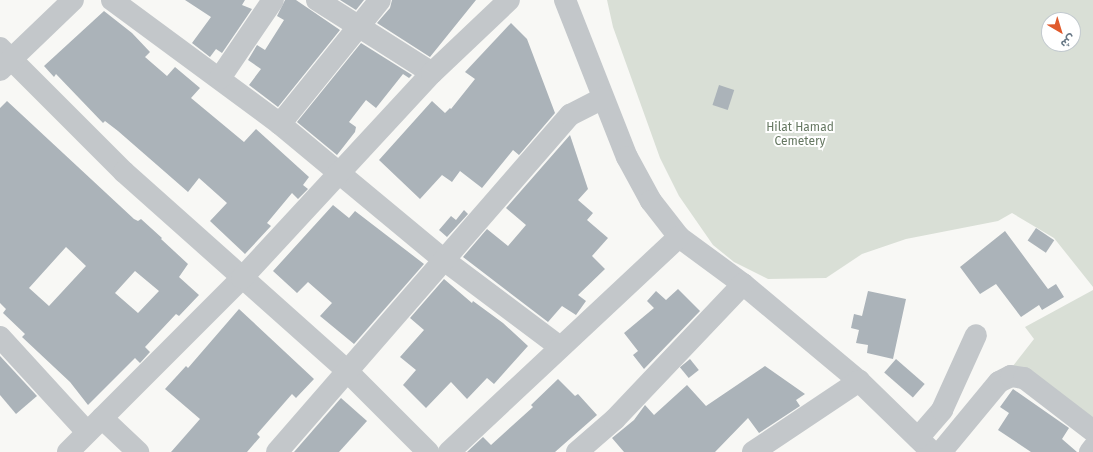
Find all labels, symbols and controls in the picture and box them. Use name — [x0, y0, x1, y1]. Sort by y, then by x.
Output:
north arrow — [1041, 12, 1081, 52]
text: ش — [1058, 31, 1078, 51]
park label: Hilat Hamad Cemetery — [766, 121, 834, 149]

